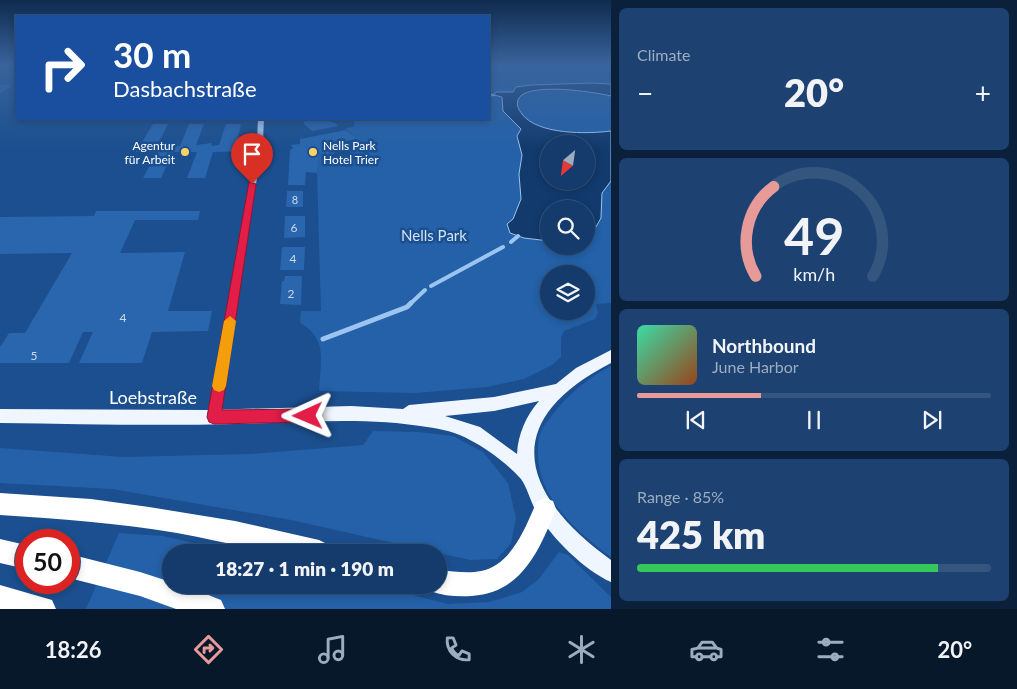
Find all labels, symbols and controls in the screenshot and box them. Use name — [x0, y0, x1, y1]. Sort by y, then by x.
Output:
text: 30 m — [113, 33, 191, 75]
icon: right — [30, 35, 95, 100]
text: Climate — [637, 45, 690, 64]
text: 20° — [784, 69, 844, 115]
text: Dasbachstraße — [113, 75, 257, 102]
text: − — [637, 76, 653, 110]
text: + — [975, 76, 991, 110]
pin — [231, 133, 273, 184]
north arrow — [540, 135, 595, 190]
map controls — [540, 135, 595, 320]
place label: Agentur für Arbeit — [125, 138, 176, 167]
place label: Nells Park Hotel Trier — [323, 138, 379, 167]
icon: arrive — [238, 140, 266, 168]
marker: Agentur für Arbeit — [179, 146, 191, 158]
marker: Nells Park Hotel Trier — [307, 146, 319, 158]
house number: 8 — [292, 193, 298, 206]
button: search — [540, 200, 595, 255]
text: 49 — [784, 204, 844, 266]
house number: 6 — [291, 220, 298, 235]
park label: Nells Park — [401, 226, 467, 244]
house number: 4 — [290, 251, 297, 266]
text: km/h — [793, 263, 835, 285]
button: layers — [540, 265, 595, 320]
house number: 2 — [288, 286, 295, 301]
house number: 4 — [120, 310, 127, 325]
text: Northbound — [712, 334, 816, 357]
house number: 5 — [31, 348, 38, 363]
text: June Harbor — [712, 357, 799, 376]
street label: Loebstraße — [109, 386, 197, 408]
position arrow — [281, 389, 333, 441]
icon: previous — [682, 406, 710, 434]
icon: pause — [800, 406, 828, 434]
icon: next — [918, 406, 946, 434]
text: Range · 85% — [637, 487, 724, 506]
text: 425 km — [637, 511, 765, 557]
speed limit sign: 50 — [15, 529, 80, 594]
text: 18:27 · 1 min · 190 m — [215, 557, 394, 580]
icon: directions — [191, 632, 226, 667]
icon: music — [315, 632, 350, 667]
icon: phone — [440, 632, 475, 667]
icon: climate — [564, 632, 599, 667]
icon: car — [689, 632, 724, 667]
icon: filters — [813, 632, 848, 667]
text: 18:26 — [45, 636, 101, 663]
text: 20° — [938, 636, 972, 663]

